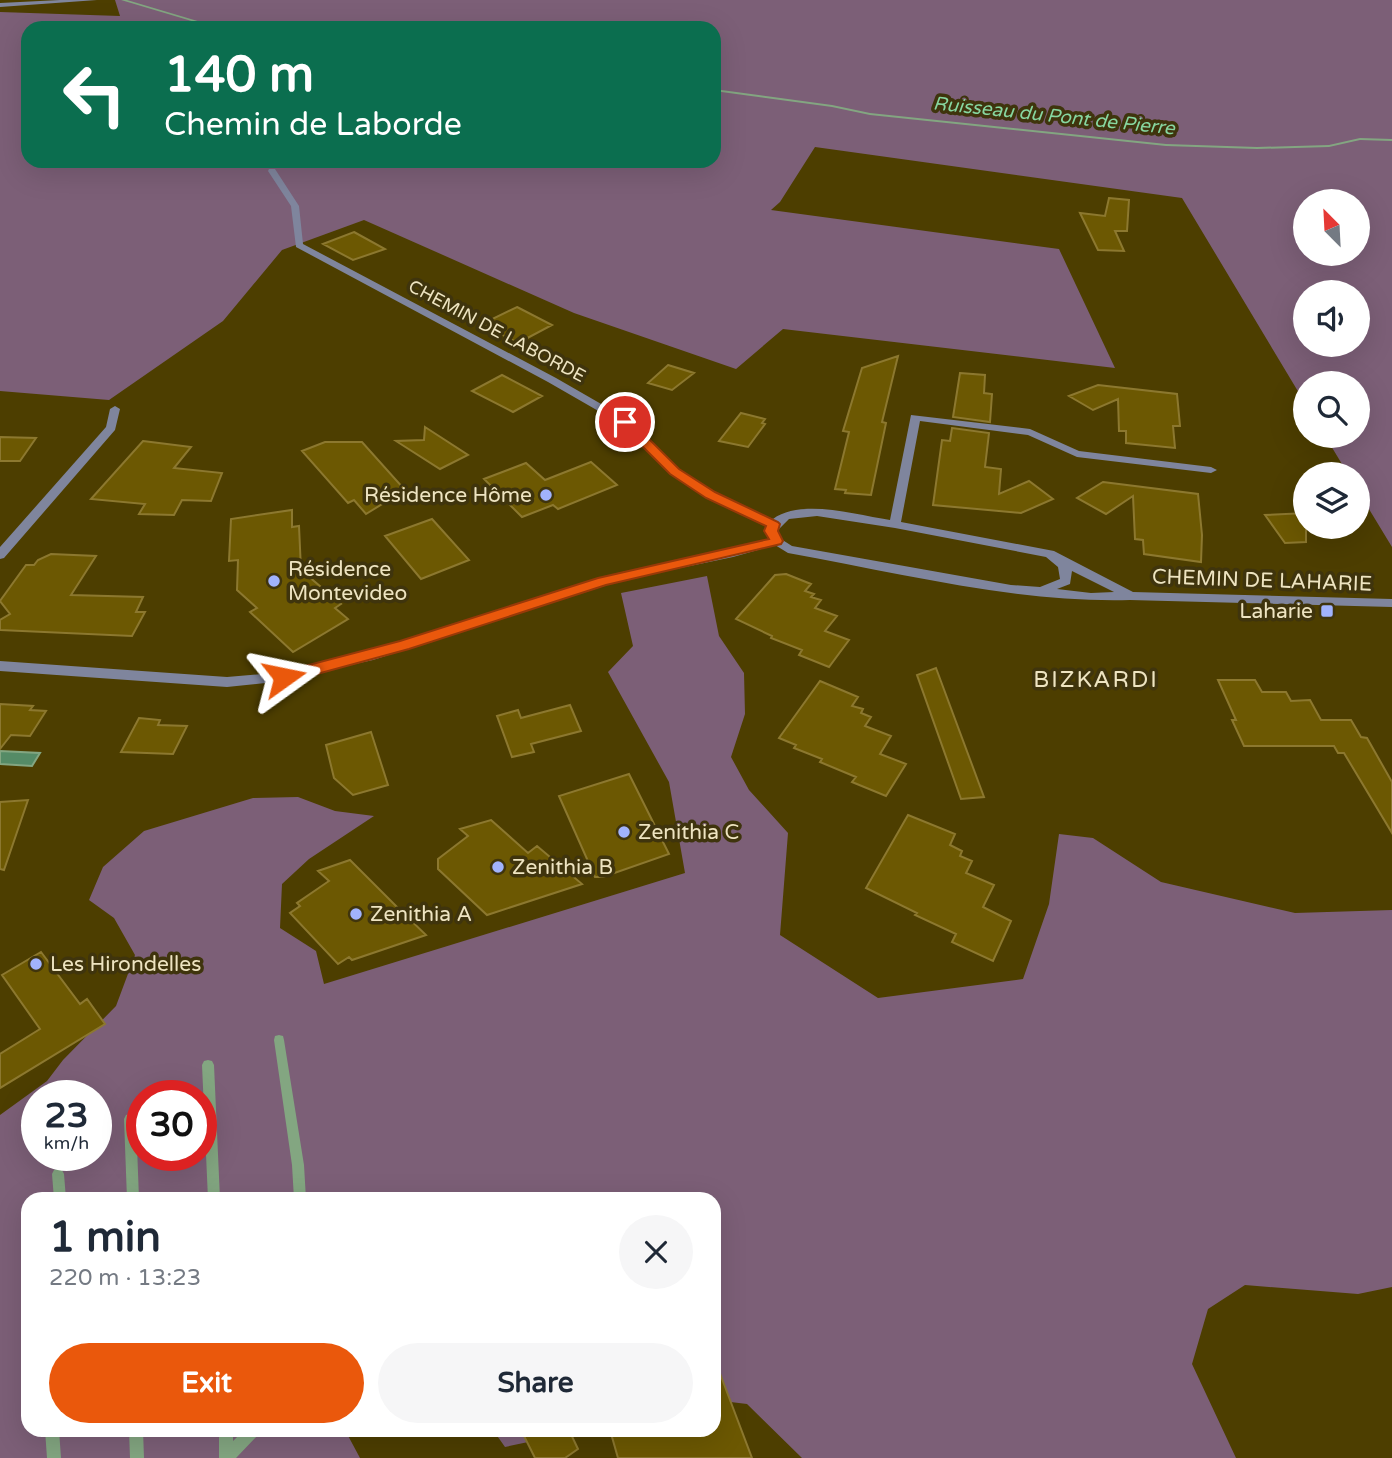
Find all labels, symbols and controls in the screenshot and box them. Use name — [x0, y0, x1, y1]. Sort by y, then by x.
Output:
text: 140 m — [164, 46, 314, 105]
icon: left — [49, 49, 140, 140]
water label: Ruisseau du Pont de Pierre — [932, 92, 1177, 140]
text: Chemin de Laborde — [164, 106, 462, 144]
north arrow — [1293, 189, 1370, 266]
map controls — [1293, 189, 1370, 539]
street label: CHEMIN DE LABORDE — [405, 275, 589, 387]
button: sound — [1293, 280, 1370, 357]
button: search — [1293, 371, 1370, 448]
pin — [595, 392, 655, 452]
icon: arrive — [606, 403, 644, 441]
button: layers — [1293, 462, 1370, 539]
place label: Résidence Hôme — [364, 483, 532, 508]
marker: Résidence Hôme — [538, 487, 554, 503]
place label: Résidence Montevideo — [288, 557, 407, 606]
street label: CHEMIN DE LAHARIE — [1151, 564, 1372, 597]
marker: Résidence Montevideo — [266, 573, 282, 589]
place label: Laharie — [1239, 599, 1313, 624]
marker: Laharie — [1319, 603, 1335, 619]
position arrow — [247, 640, 321, 714]
district label: BIZKARDI — [1033, 666, 1159, 694]
place label: Zenithia C — [638, 820, 739, 845]
marker: Zenithia C — [616, 824, 632, 840]
place label: Zenithia B — [512, 855, 613, 880]
marker: Zenithia B — [490, 859, 506, 875]
place label: Zenithia A — [370, 902, 472, 927]
marker: Zenithia A — [348, 906, 364, 922]
place label: Les Hirondelles — [50, 952, 201, 977]
marker: Les Hirondelles — [28, 956, 44, 972]
speed limit sign: 30 — [126, 1080, 217, 1171]
text: 23 — [45, 1095, 88, 1137]
text: km/h — [44, 1132, 89, 1154]
text: 1 min — [49, 1212, 161, 1263]
button: close — [619, 1215, 693, 1289]
text: 220 m · 13:23 — [49, 1264, 201, 1292]
button: Exit — [49, 1343, 364, 1423]
button: Share — [378, 1343, 693, 1423]

